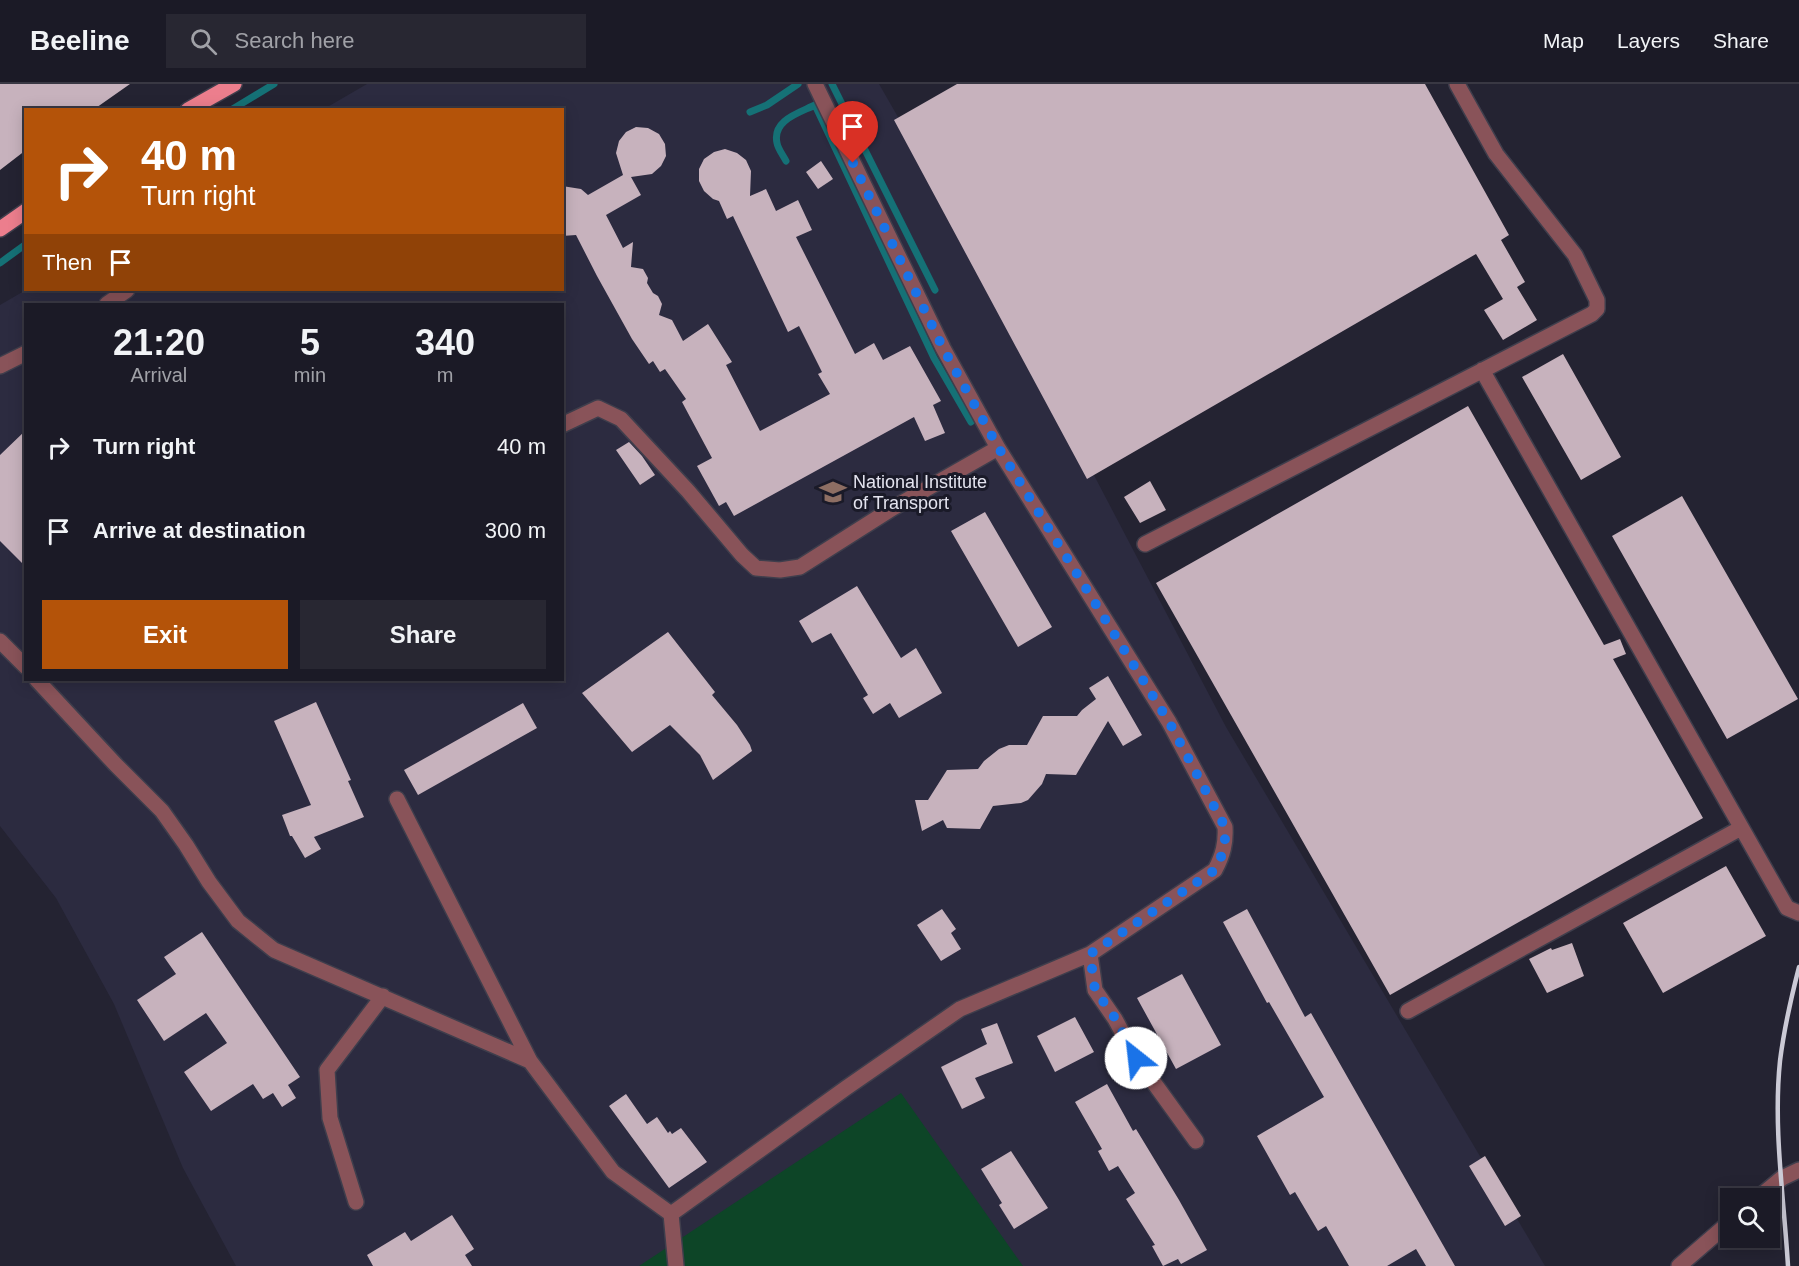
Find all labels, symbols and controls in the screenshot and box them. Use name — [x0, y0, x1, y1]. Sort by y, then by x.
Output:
search box — [166, 14, 586, 68]
text: Beeline — [30, 25, 130, 56]
icon: search — [187, 25, 220, 58]
text: Search here — [235, 28, 354, 53]
text: Map — [1543, 29, 1584, 52]
text: Layers — [1617, 29, 1680, 52]
text: Share — [1713, 29, 1769, 52]
pin — [827, 101, 878, 163]
icon: arrive — [836, 110, 869, 143]
icon: right — [42, 132, 120, 210]
text: 40 m — [141, 132, 237, 179]
text: Turn right — [141, 181, 256, 211]
icon: arrive — [104, 246, 137, 279]
text: Then — [42, 250, 92, 275]
text: 21:20 — [113, 322, 205, 363]
text: 5 — [300, 322, 320, 363]
text: 340 — [415, 322, 475, 363]
text: Arrival — [131, 364, 187, 386]
text: min — [294, 364, 326, 386]
text: m — [437, 364, 453, 386]
icon: right — [42, 431, 75, 464]
text: Turn right — [93, 434, 195, 459]
text: 40 m — [497, 434, 546, 459]
place label: National Institute of Transport — [853, 472, 987, 513]
school or university icon: National Institute of Transport — [818, 477, 848, 507]
icon: arrive — [42, 515, 75, 548]
text: Arrive at destination — [93, 518, 306, 543]
text: 300 m — [485, 518, 546, 543]
button: Exit — [42, 600, 288, 669]
button: Share — [300, 600, 546, 669]
position arrow — [1104, 1026, 1168, 1090]
map controls — [1720, 1188, 1780, 1248]
button: search — [1720, 1188, 1780, 1248]

